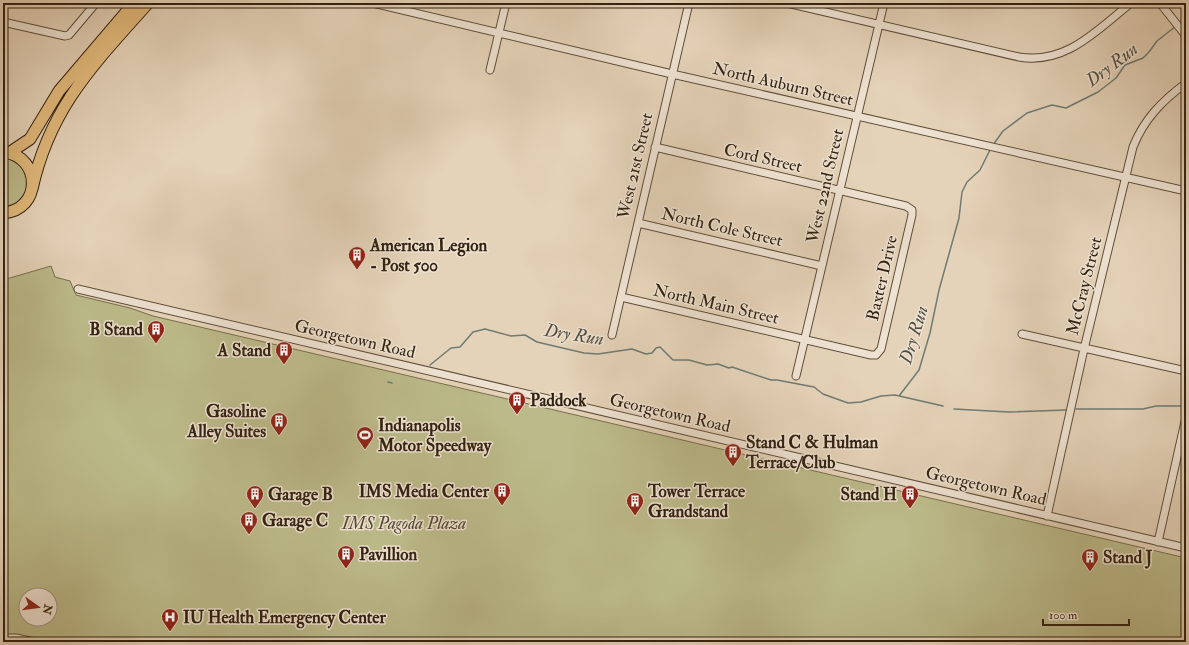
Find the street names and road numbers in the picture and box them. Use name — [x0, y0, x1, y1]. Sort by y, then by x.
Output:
street label: North Auburn Street — [711, 58, 856, 110]
street label: West 21st Street — [612, 110, 658, 222]
street label: West 22nd Street — [801, 126, 848, 246]
street label: Cord Street — [722, 139, 805, 177]
street label: North Cole Street — [659, 203, 785, 251]
street label: Baxter Drive — [862, 233, 902, 323]
street label: McCray Street — [1062, 234, 1107, 338]
street label: North Main Street — [651, 279, 781, 329]
street label: Georgetown Road — [293, 315, 418, 363]
street label: Georgetown Road — [608, 389, 733, 437]
street label: Georgetown Road — [924, 462, 1049, 510]

